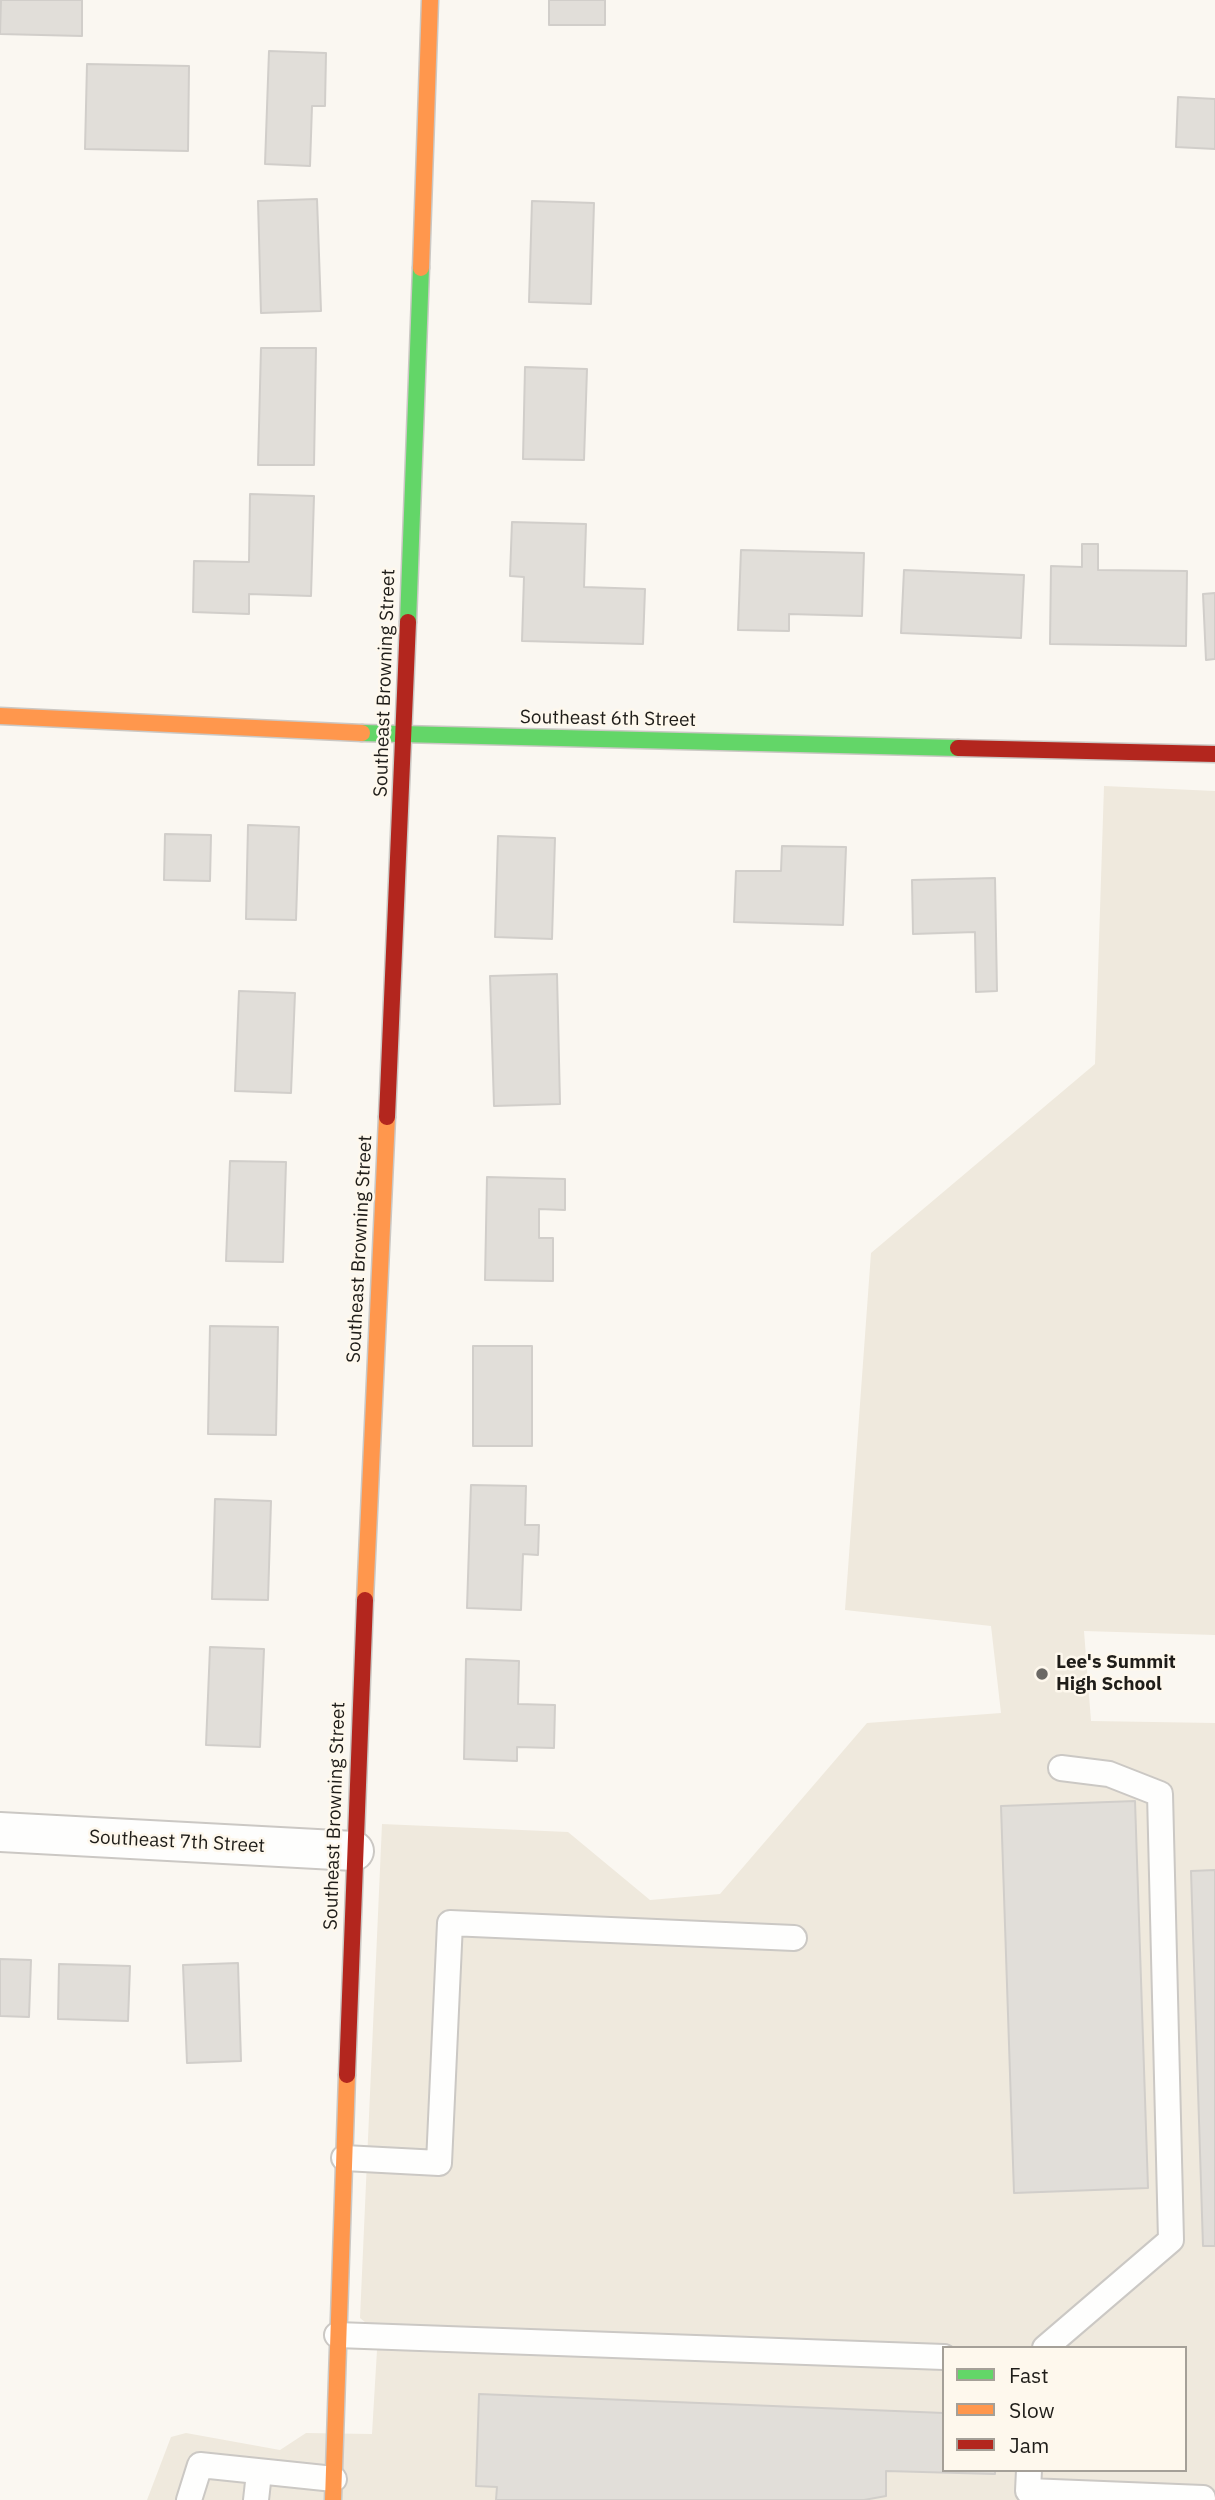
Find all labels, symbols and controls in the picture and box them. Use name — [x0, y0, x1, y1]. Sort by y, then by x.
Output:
street label: Southeast Browning Street — [370, 569, 400, 797]
street label: Southeast 6th Street — [520, 706, 696, 732]
street label: Southeast Browning Street — [343, 1134, 377, 1364]
place label: Lee's Summit High School — [1056, 1652, 1176, 1696]
marker: Lee's Summit High School — [1034, 1666, 1050, 1682]
street label: Southeast Browning Street — [320, 1702, 350, 1930]
street label: Southeast 7th Street — [88, 1826, 266, 1858]
legend — [942, 2346, 1187, 2472]
text: Fast — [1009, 2361, 1049, 2389]
text: Slow — [1009, 2396, 1055, 2424]
text: Jam — [1009, 2431, 1049, 2459]

